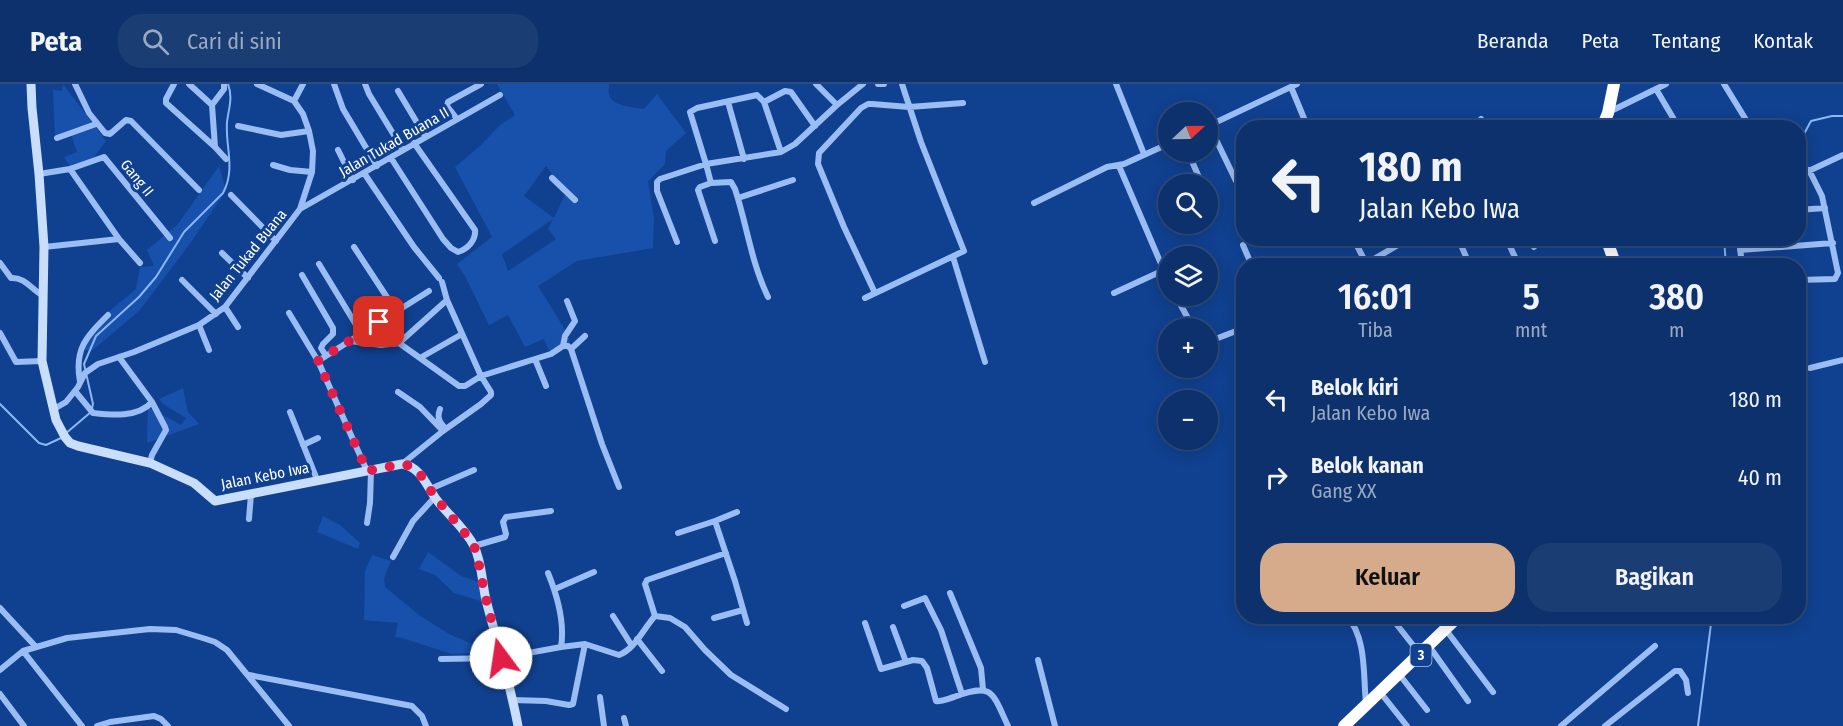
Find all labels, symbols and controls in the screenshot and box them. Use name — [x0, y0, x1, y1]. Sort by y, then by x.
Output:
search box — [118, 14, 538, 68]
text: Peta — [30, 25, 82, 58]
icon: search — [139, 25, 172, 58]
text: Cari di sini — [187, 28, 282, 55]
text: Beranda — [1477, 28, 1549, 54]
text: Peta — [1582, 28, 1619, 54]
text: Tentang — [1652, 28, 1720, 54]
text: Kontak — [1753, 28, 1813, 54]
north arrow — [1158, 102, 1218, 162]
map controls — [1158, 102, 1218, 450]
street label: Jalan Tukad Buana II — [336, 103, 452, 181]
text: 180 m — [1359, 142, 1463, 192]
icon: left — [1260, 144, 1338, 222]
street label: Gang II — [117, 156, 157, 200]
button: search — [1158, 174, 1218, 234]
text: Jalan Kebo Iwa — [1359, 193, 1520, 225]
street label: Jalan Tukad Buana — [206, 206, 290, 304]
button: layers — [1158, 246, 1218, 306]
text: 16:01 — [1338, 275, 1413, 319]
text: 5 — [1522, 275, 1540, 319]
text: 380 — [1649, 275, 1704, 319]
pin — [353, 296, 404, 347]
icon: arrive — [362, 305, 395, 338]
button: + — [1158, 318, 1218, 378]
text: Tiba — [1358, 318, 1393, 342]
text: mnt — [1515, 318, 1547, 342]
text: m — [1669, 318, 1684, 342]
text: Belok kiri — [1311, 374, 1399, 401]
icon: left — [1260, 383, 1293, 416]
text: 180 m — [1729, 386, 1782, 413]
button: − — [1158, 390, 1218, 450]
text: Jalan Kebo Iwa — [1311, 401, 1430, 425]
text: Belok kanan — [1311, 452, 1424, 479]
street label: Jalan Kebo Iwa — [219, 459, 311, 493]
icon: right — [1260, 461, 1293, 494]
text: 40 m — [1738, 464, 1782, 491]
text: Gang XX — [1311, 479, 1376, 503]
button: Keluar — [1260, 543, 1515, 612]
button: Bagikan — [1527, 543, 1782, 612]
position arrow — [469, 626, 533, 690]
road number: 3 — [1410, 644, 1432, 666]

